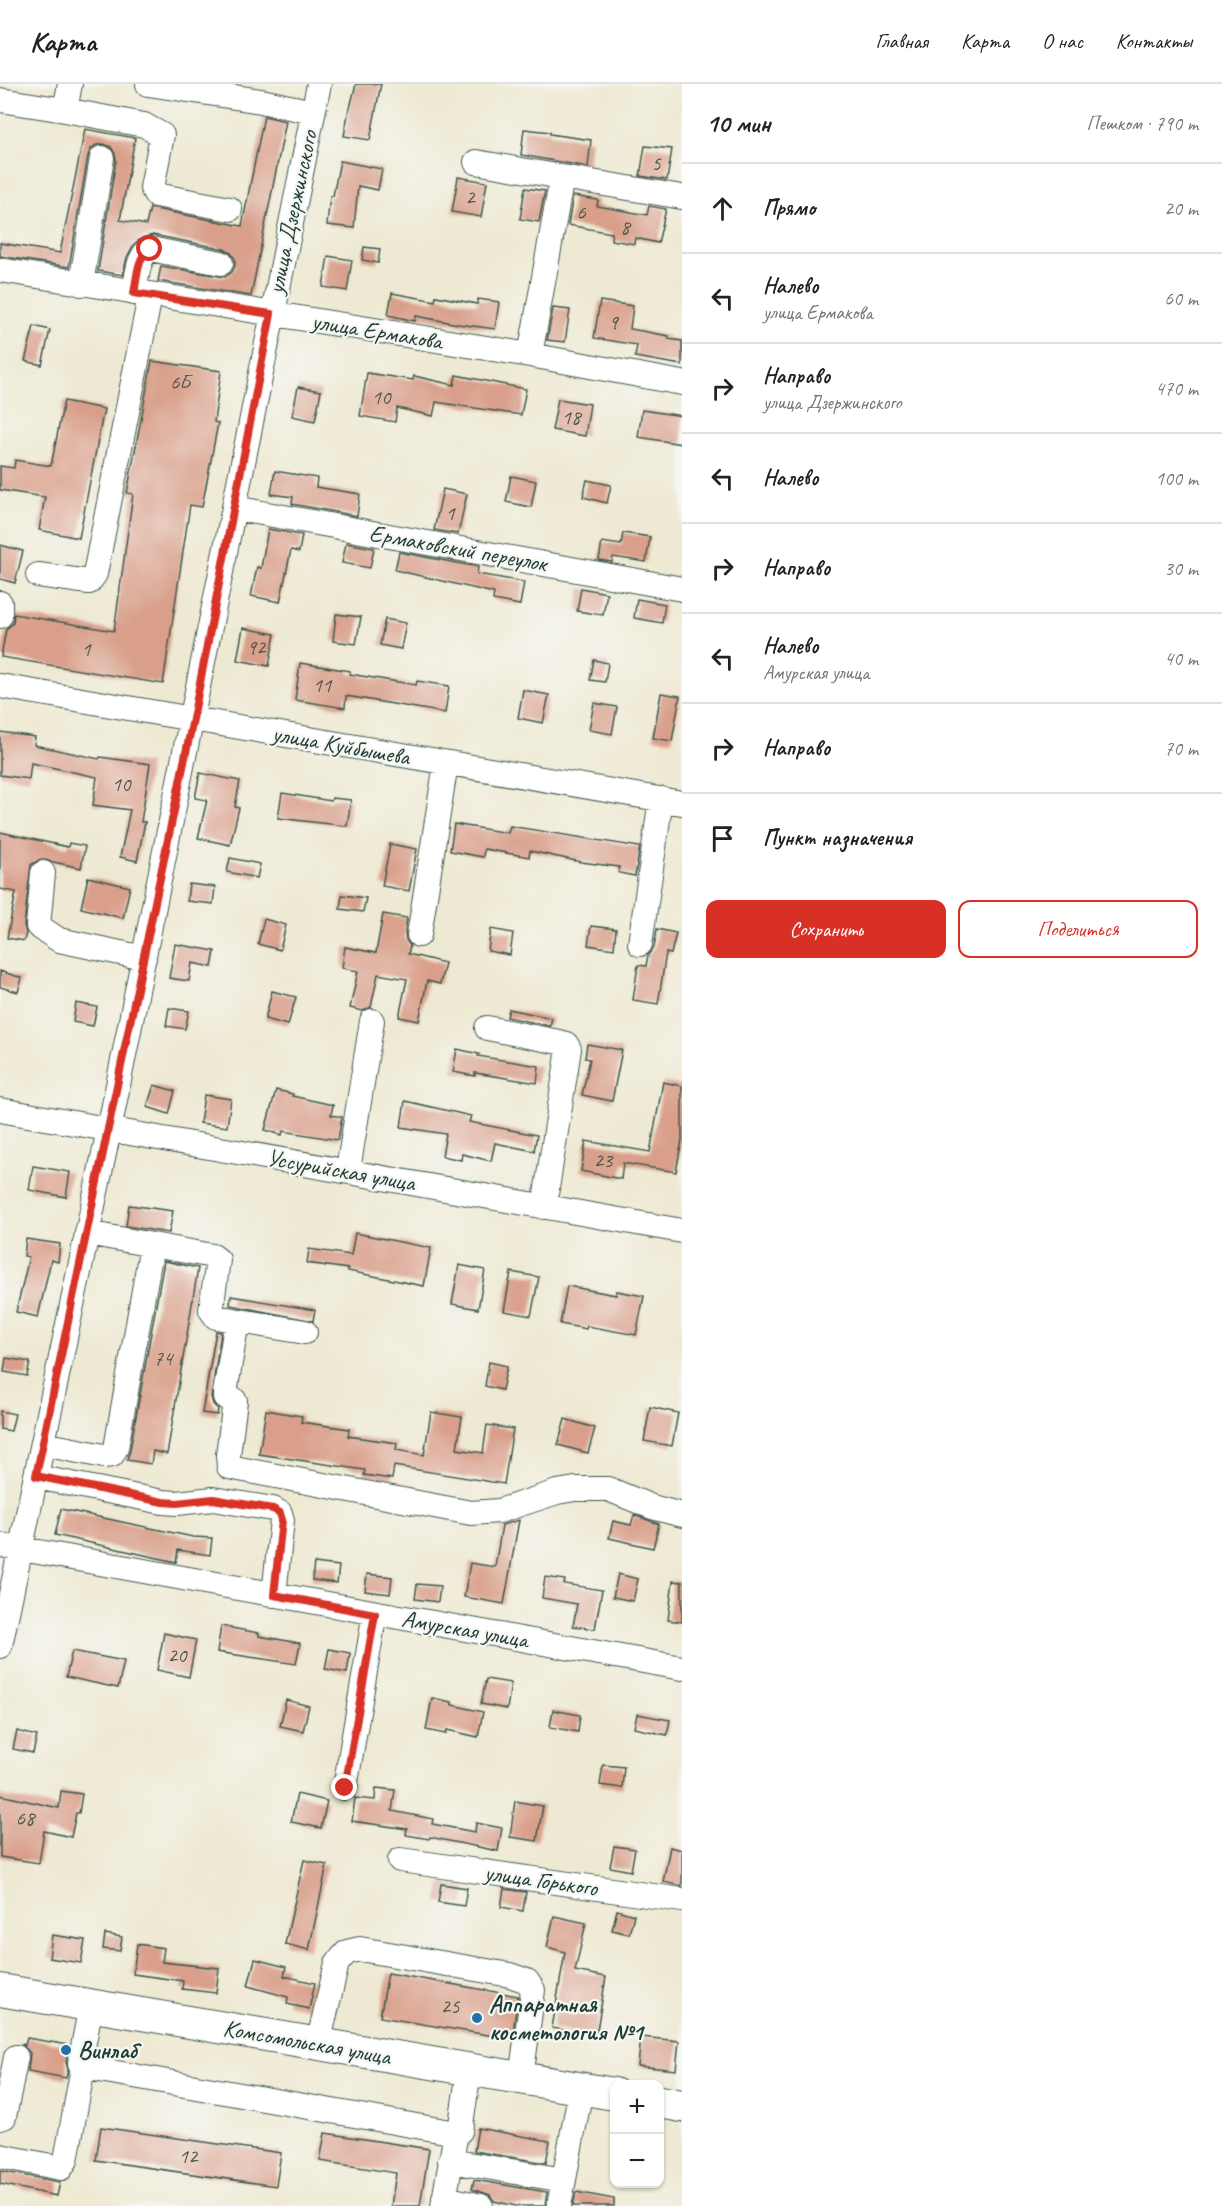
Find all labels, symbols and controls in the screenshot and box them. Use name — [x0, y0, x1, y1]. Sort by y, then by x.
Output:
text: Карта — [30, 24, 97, 59]
text: Главная — [875, 28, 928, 54]
text: Карта — [961, 28, 1009, 54]
text: О нас — [1042, 28, 1083, 54]
text: Контакты — [1116, 28, 1192, 54]
text: 10 мин — [706, 107, 771, 140]
text: Пешком · 790 m — [1086, 111, 1198, 136]
street label: улица Дзержинского — [260, 126, 324, 298]
house number: 5 — [651, 150, 662, 176]
house number: 2 — [465, 184, 476, 210]
icon: ahead — [706, 192, 739, 225]
text: Прямо — [763, 194, 815, 222]
text: 20 m — [1164, 196, 1198, 221]
house number: 6 — [576, 199, 586, 225]
house number: 8 — [620, 214, 632, 240]
route start — [136, 235, 162, 261]
text: Налево — [763, 272, 819, 300]
icon: left — [706, 282, 739, 315]
text: 60 m — [1164, 286, 1198, 311]
text: улица Ермакова — [763, 300, 873, 325]
street label: улица Ермакова — [308, 306, 446, 356]
house number: 9 — [608, 309, 619, 335]
text: Направо — [763, 362, 830, 390]
house number: 6Б — [170, 369, 193, 395]
icon: right — [706, 372, 739, 405]
text: 470 m — [1155, 376, 1198, 401]
house number: 10 — [372, 384, 392, 410]
text: улица Дзержинского — [763, 390, 902, 415]
house number: 18 — [562, 404, 583, 430]
icon: left — [706, 462, 739, 495]
text: Налево — [763, 464, 819, 492]
text: 100 m — [1155, 466, 1198, 491]
house number: 1 — [445, 500, 456, 526]
street label: Ермаковский переулок — [367, 518, 551, 579]
icon: right — [706, 552, 739, 585]
text: Направо — [763, 554, 830, 582]
text: 30 m — [1164, 556, 1198, 581]
text: Налево — [763, 632, 819, 660]
house number: 92 — [247, 634, 267, 660]
house number: 1 — [81, 636, 92, 662]
icon: left — [706, 642, 739, 675]
text: 40 m — [1164, 646, 1198, 671]
text: Амурская улица — [763, 660, 869, 685]
house number: 11 — [313, 672, 333, 698]
street label: улица Куйбышева — [268, 718, 413, 772]
icon: right — [706, 732, 739, 765]
text: Направо — [763, 734, 830, 762]
text: 70 m — [1164, 736, 1198, 761]
house number: 10 — [112, 771, 132, 797]
icon: arrive — [706, 822, 739, 855]
text: Пункт назначения — [763, 824, 912, 852]
button: Сохранить — [706, 900, 946, 958]
button: Поделиться — [958, 900, 1198, 958]
street label: Уссурийская улица — [264, 1142, 419, 1198]
house number: 23 — [594, 1147, 614, 1173]
house number: 74 — [154, 1345, 175, 1371]
street label: Амурская улица — [399, 1603, 533, 1655]
house number: 20 — [168, 1642, 188, 1668]
route end — [331, 1774, 357, 1800]
house number: 68 — [16, 1805, 37, 1831]
street label: улица Горького — [481, 1857, 601, 1903]
place label: Аппаратная косметология №1 — [489, 1989, 646, 2047]
house number: 25 — [441, 1993, 461, 2019]
marker: Аппаратная косметология №1 — [470, 2011, 484, 2025]
street label: Комсомольская улица — [221, 2013, 394, 2072]
place label: Винлаб — [78, 2035, 142, 2065]
marker: Винлаб — [59, 2043, 73, 2057]
map controls — [610, 2080, 664, 2188]
button: + — [610, 2080, 664, 2134]
button: − — [610, 2134, 664, 2188]
house number: 12 — [179, 2143, 199, 2169]

